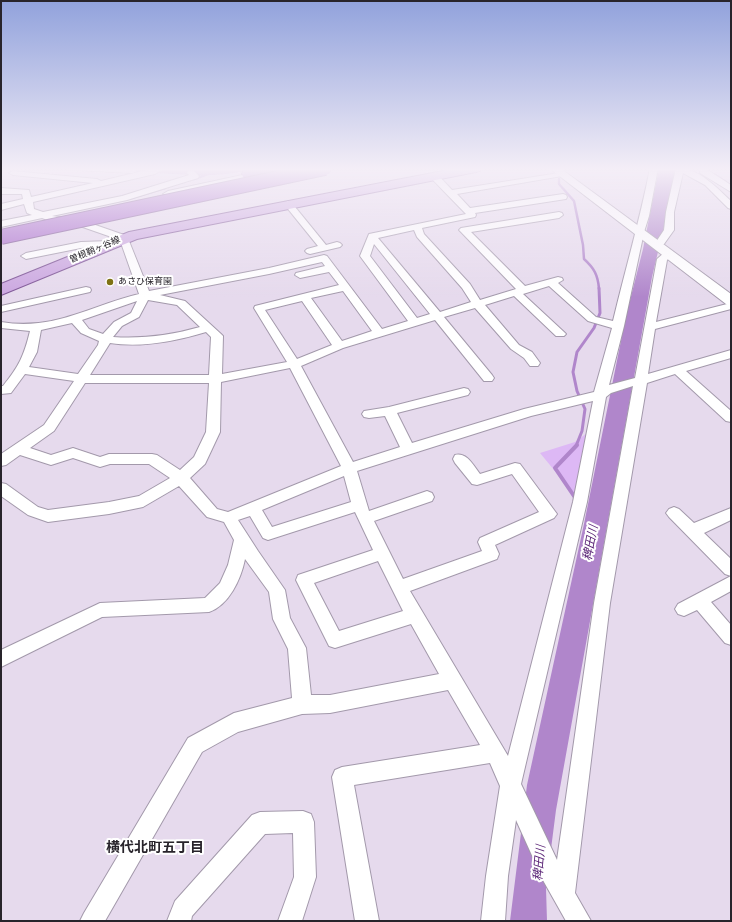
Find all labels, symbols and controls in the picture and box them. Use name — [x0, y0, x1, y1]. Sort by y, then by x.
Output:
street label: 曽根鞘ヶ谷線 — [68, 234, 122, 266]
marker: あさひ保育園 — [105, 277, 115, 287]
place label: あさひ保育園 — [118, 277, 172, 287]
water label: 稗田川 — [580, 524, 602, 562]
district label: 横代北町五丁目 — [106, 840, 204, 856]
water label: 稗田川 — [531, 844, 549, 882]

